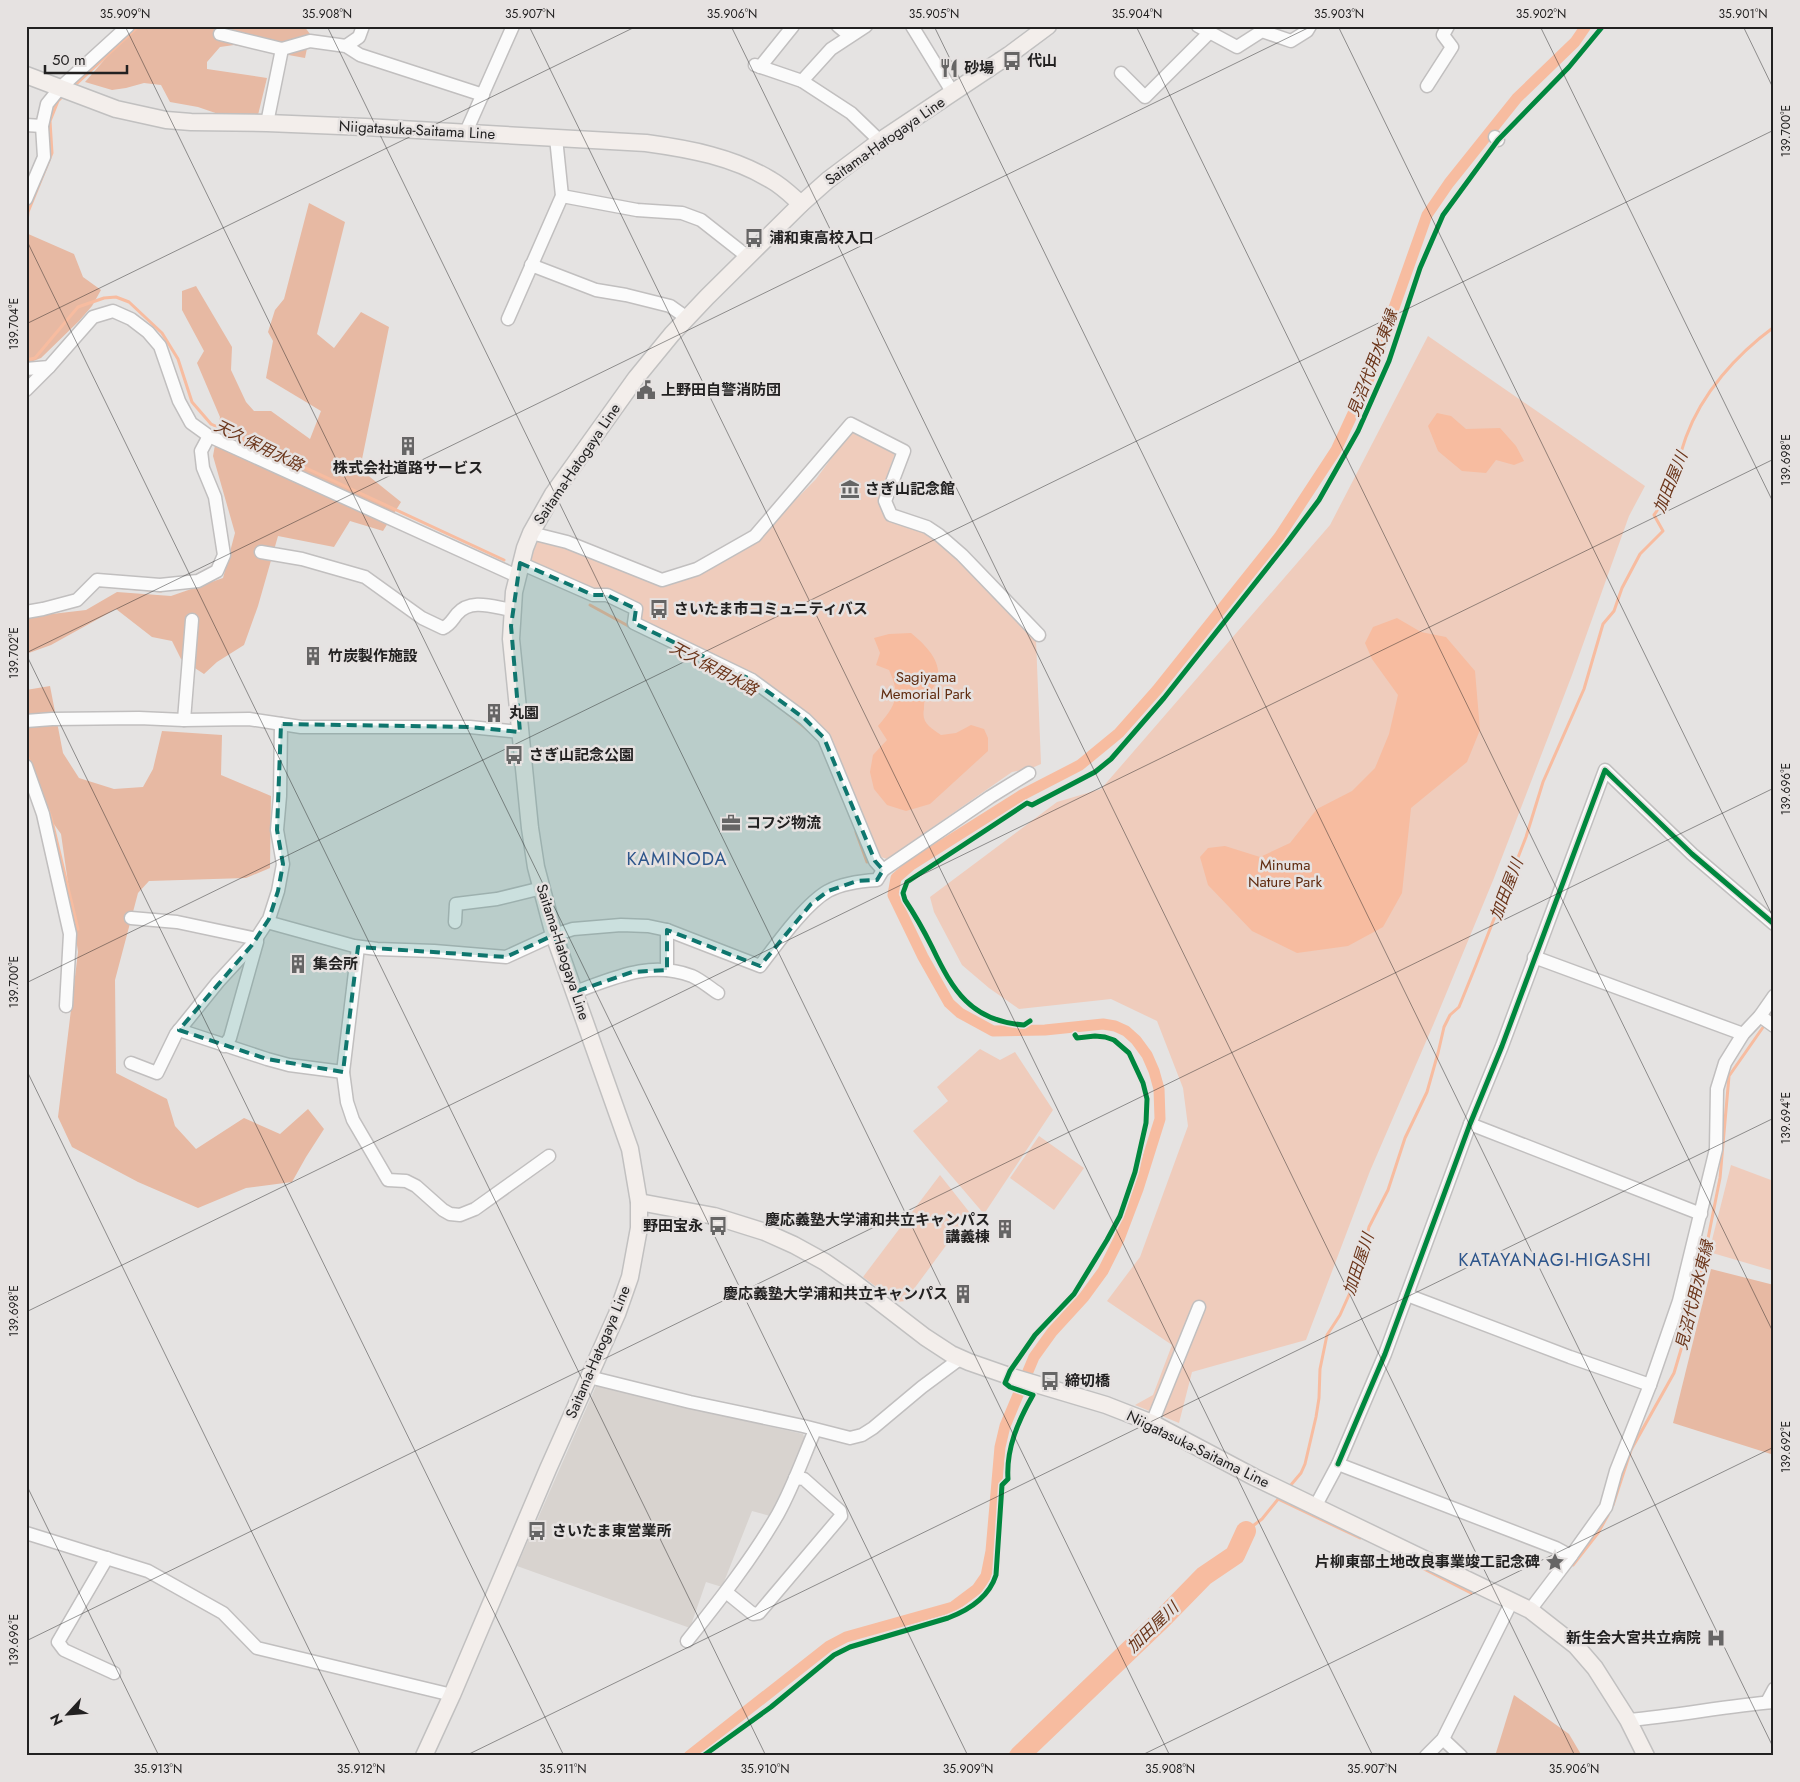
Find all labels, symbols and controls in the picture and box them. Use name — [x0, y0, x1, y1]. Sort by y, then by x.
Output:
text: 35.909°N — [100, 5, 150, 23]
text: 35.908°N — [302, 5, 352, 23]
text: 35.907°N — [505, 5, 555, 23]
text: 35.906°N — [707, 5, 757, 23]
text: 35.905°N — [909, 5, 959, 23]
text: 35.904°N — [1112, 5, 1162, 23]
text: 35.903°N — [1314, 5, 1364, 23]
text: 35.902°N — [1516, 5, 1566, 23]
text: 35.901°N — [1718, 5, 1768, 23]
scale bar — [45, 42, 128, 74]
text: 50 m — [52, 49, 86, 71]
bus stop icon: 代山 — [1001, 50, 1023, 72]
place label: 代山 — [1027, 50, 1057, 72]
restaurant icon: 砂場 — [938, 57, 960, 79]
place label: 砂場 — [964, 57, 994, 79]
street label: Saitama-Hatogaya Line — [820, 91, 950, 191]
text: 139.700°E — [1777, 105, 1795, 157]
street label: Niigatasuka-Saitama Line — [338, 115, 496, 145]
bus stop icon: 浦和東高校入口 — [743, 227, 765, 249]
place label: 浦和東高校入口 — [769, 227, 874, 249]
text: 139.704°E — [5, 298, 23, 350]
water label: 見沼代用水東縁 — [1342, 305, 1404, 420]
public building icon: 上野田自警消防団 — [635, 379, 657, 401]
place label: 上野田自警消防団 — [661, 379, 781, 401]
street label: Saitama-Hatogaya Line — [528, 399, 626, 529]
water label: 天久保用水路 — [211, 414, 309, 478]
text: 139.698°E — [1777, 434, 1795, 486]
building icon: 株式会社道路サービス — [397, 435, 419, 457]
water label: 加田屋川 — [1648, 446, 1694, 516]
place label: 株式会社道路サービス — [333, 457, 483, 479]
museum icon: さぎ山記念館 — [839, 478, 861, 500]
place label: さぎ山記念館 — [865, 478, 955, 500]
bus stop icon: さいたま市コミュニティバス — [648, 598, 670, 620]
place label: さいたま市コミュニティバス — [674, 598, 868, 620]
text: 139.702°E — [5, 627, 23, 679]
water label: 天久保用水路 — [666, 636, 763, 702]
building icon: 竹炭製作施設 — [302, 645, 324, 667]
place label: 竹炭製作施設 — [328, 645, 418, 667]
park label: Sagiyama Memorial Park — [881, 666, 972, 705]
building icon: 丸園 — [483, 702, 505, 724]
place label: 丸園 — [509, 702, 539, 724]
bus stop icon: さぎ山記念公園 — [503, 744, 525, 766]
place label: さぎ山記念公園 — [529, 744, 634, 766]
text: 139.696°E — [1777, 763, 1795, 815]
office icon: コフジ物流 — [720, 812, 742, 834]
place label: コフジ物流 — [746, 812, 821, 834]
district label: KAMINODA — [627, 846, 727, 872]
water label: 加田屋川 — [1484, 853, 1529, 923]
park label: Minuma Nature Park — [1248, 854, 1322, 893]
street label: Saitama-Hatogaya Line — [531, 881, 596, 1023]
building icon: 集会所 — [287, 953, 309, 975]
place label: 集会所 — [312, 953, 358, 975]
text: 139.700°E — [5, 956, 23, 1008]
text: 139.694°E — [1777, 1092, 1795, 1144]
place label: 慶応義塾大学浦和共立キャンパス 講義棟 — [765, 1209, 990, 1248]
place label: 野田宝永 — [643, 1215, 703, 1237]
bus stop icon: 野田宝永 — [707, 1215, 729, 1237]
building icon: 慶応義塾大学浦和共立キャンパス 講義棟 — [994, 1218, 1016, 1240]
water label: 加田屋川 — [1338, 1228, 1380, 1298]
water label: 見沼代用水東縁 — [1670, 1236, 1720, 1352]
district label: KATAYANAGI-HIGASHI — [1458, 1247, 1652, 1273]
street label: Saitama-Hatogaya Line — [560, 1282, 636, 1422]
place label: 慶応義塾大学浦和共立キャンパス — [723, 1283, 948, 1305]
building icon: 慶応義塾大学浦和共立キャンパス — [952, 1283, 974, 1305]
text: 139.698°E — [5, 1285, 23, 1337]
bus stop icon: 締切橋 — [1039, 1370, 1061, 1392]
place label: 締切橋 — [1065, 1370, 1111, 1392]
street label: Niigatasuka-Saitama Line — [1123, 1405, 1273, 1493]
text: 139.692°E — [1777, 1421, 1795, 1473]
bus stop icon: さいたま東営業所 — [526, 1520, 548, 1542]
place label: さいたま東営業所 — [552, 1520, 672, 1542]
place label: 片柳東部土地改良事業竣工記念碑 — [1315, 1551, 1540, 1573]
place icon: 片柳東部土地改良事業竣工記念碑 — [1544, 1551, 1566, 1573]
water label: 加田屋川 — [1121, 1595, 1185, 1658]
text: 139.696°E — [5, 1614, 23, 1666]
place label: 新生会大宮共立病院 — [1566, 1627, 1701, 1649]
hospital icon: 新生会大宮共立病院 — [1705, 1627, 1727, 1649]
north arrow — [42, 1690, 92, 1740]
text: N — [45, 1710, 68, 1729]
text: 35.913°N — [134, 1760, 182, 1778]
text: 35.912°N — [337, 1760, 385, 1778]
text: 35.911°N — [539, 1760, 587, 1778]
text: 35.910°N — [740, 1760, 790, 1778]
text: 35.909°N — [943, 1760, 993, 1778]
text: 35.908°N — [1145, 1760, 1195, 1778]
text: 35.907°N — [1347, 1760, 1397, 1778]
text: 35.906°N — [1549, 1760, 1599, 1778]

